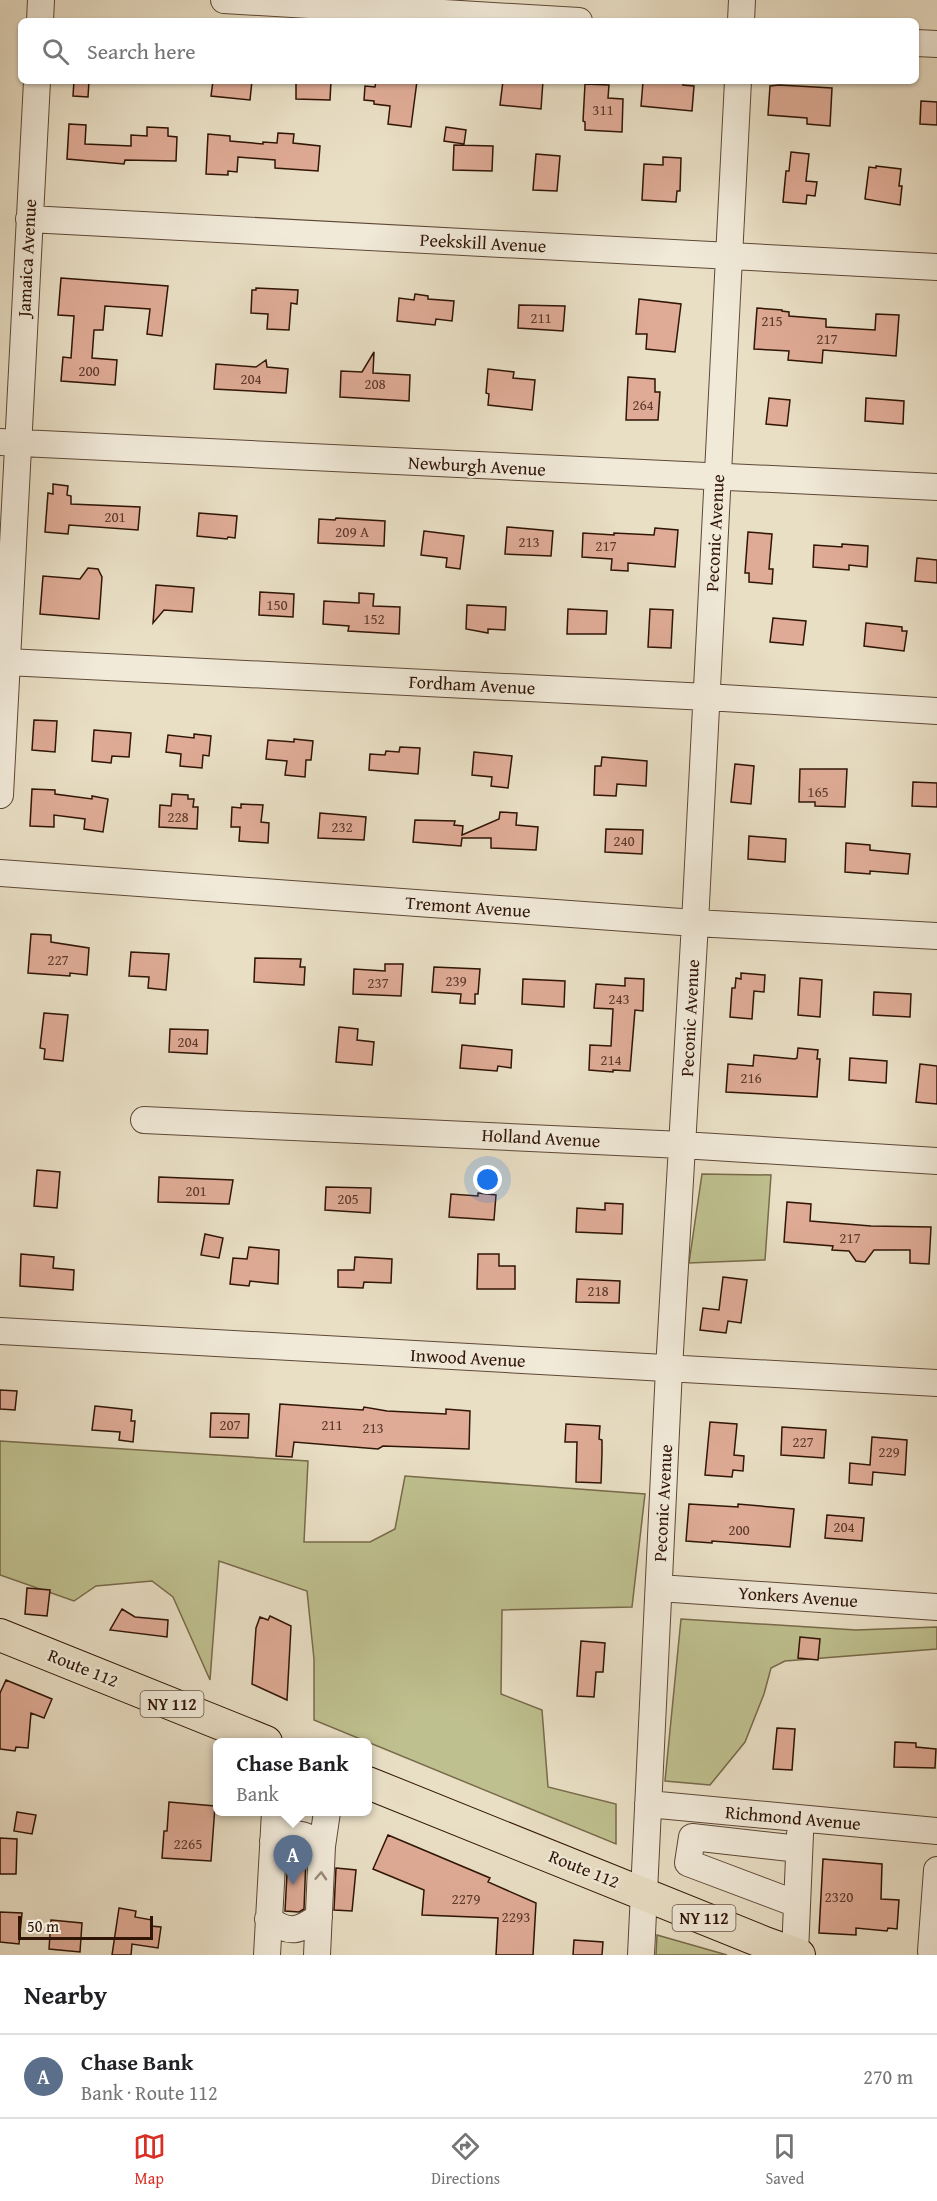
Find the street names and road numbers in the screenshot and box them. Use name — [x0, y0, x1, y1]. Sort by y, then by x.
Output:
street label: Jamaica Avenue — [10, 198, 43, 320]
street label: Peekskill Avenue — [419, 226, 547, 259]
street label: Newburgh Avenue — [408, 448, 547, 483]
street label: Peconic Avenue — [698, 473, 731, 592]
street label: Fordham Avenue — [408, 668, 536, 701]
street label: Tremont Avenue — [405, 889, 531, 924]
street label: Peconic Avenue — [673, 958, 706, 1077]
street label: Holland Avenue — [481, 1121, 601, 1154]
street label: Inwood Avenue — [410, 1341, 526, 1374]
street label: Peconic Avenue — [646, 1443, 679, 1562]
street label: Yonkers Avenue — [737, 1579, 859, 1614]
street label: Route 112 — [44, 1641, 123, 1694]
road number: NY 112 — [140, 1691, 204, 1717]
street label: Richmond Avenue — [724, 1798, 862, 1837]
street label: Route 112 — [545, 1842, 624, 1895]
road number: NY 112 — [672, 1905, 736, 1931]

